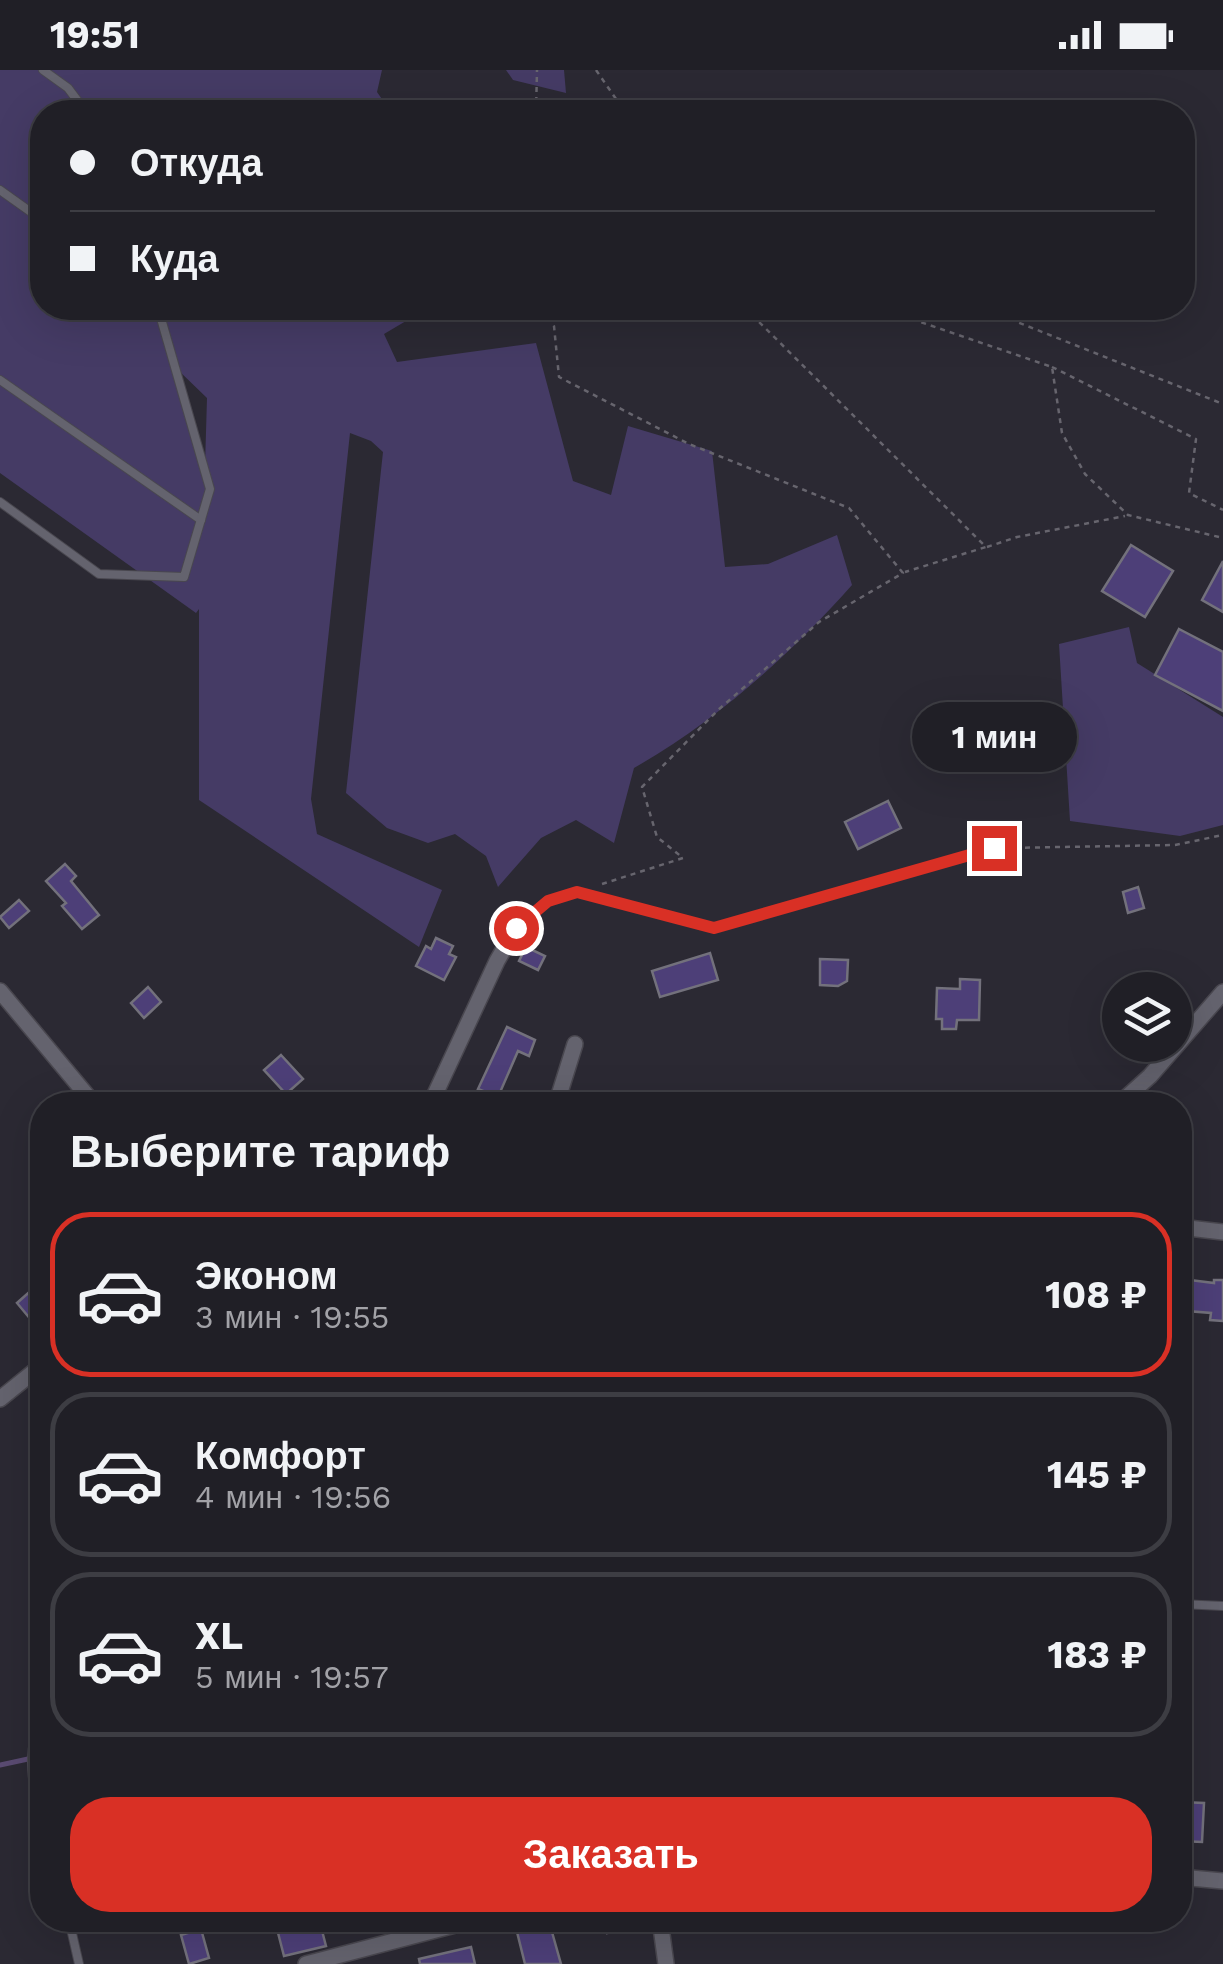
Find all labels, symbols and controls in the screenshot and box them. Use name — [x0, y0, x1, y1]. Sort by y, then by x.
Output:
text: 19:51 — [50, 13, 140, 57]
text: Откуда — [130, 141, 263, 185]
text: Куда — [130, 237, 219, 281]
callout: 1 мин — [912, 703, 1076, 773]
text: 1 мин — [952, 718, 1037, 756]
route end — [972, 826, 1017, 871]
route start — [494, 906, 539, 951]
map controls — [1102, 972, 1192, 1062]
button: layers — [1102, 972, 1192, 1062]
text: Выберите тариф — [70, 1125, 450, 1178]
icon: car — [75, 1250, 165, 1340]
text: Эконом — [195, 1254, 338, 1298]
text: 108 ₽ — [1045, 1273, 1147, 1317]
text: 3 мин · 19:55 — [195, 1298, 389, 1336]
icon: car — [75, 1430, 165, 1520]
text: Комфорт — [195, 1434, 366, 1478]
text: 145 ₽ — [1047, 1453, 1147, 1497]
text: 4 мин · 19:56 — [195, 1478, 391, 1516]
icon: car — [75, 1610, 165, 1700]
text: XL — [195, 1614, 243, 1658]
text: 183 ₽ — [1048, 1633, 1147, 1677]
text: 5 мин · 19:57 — [195, 1658, 389, 1696]
button: Заказать — [70, 1797, 1152, 1912]

